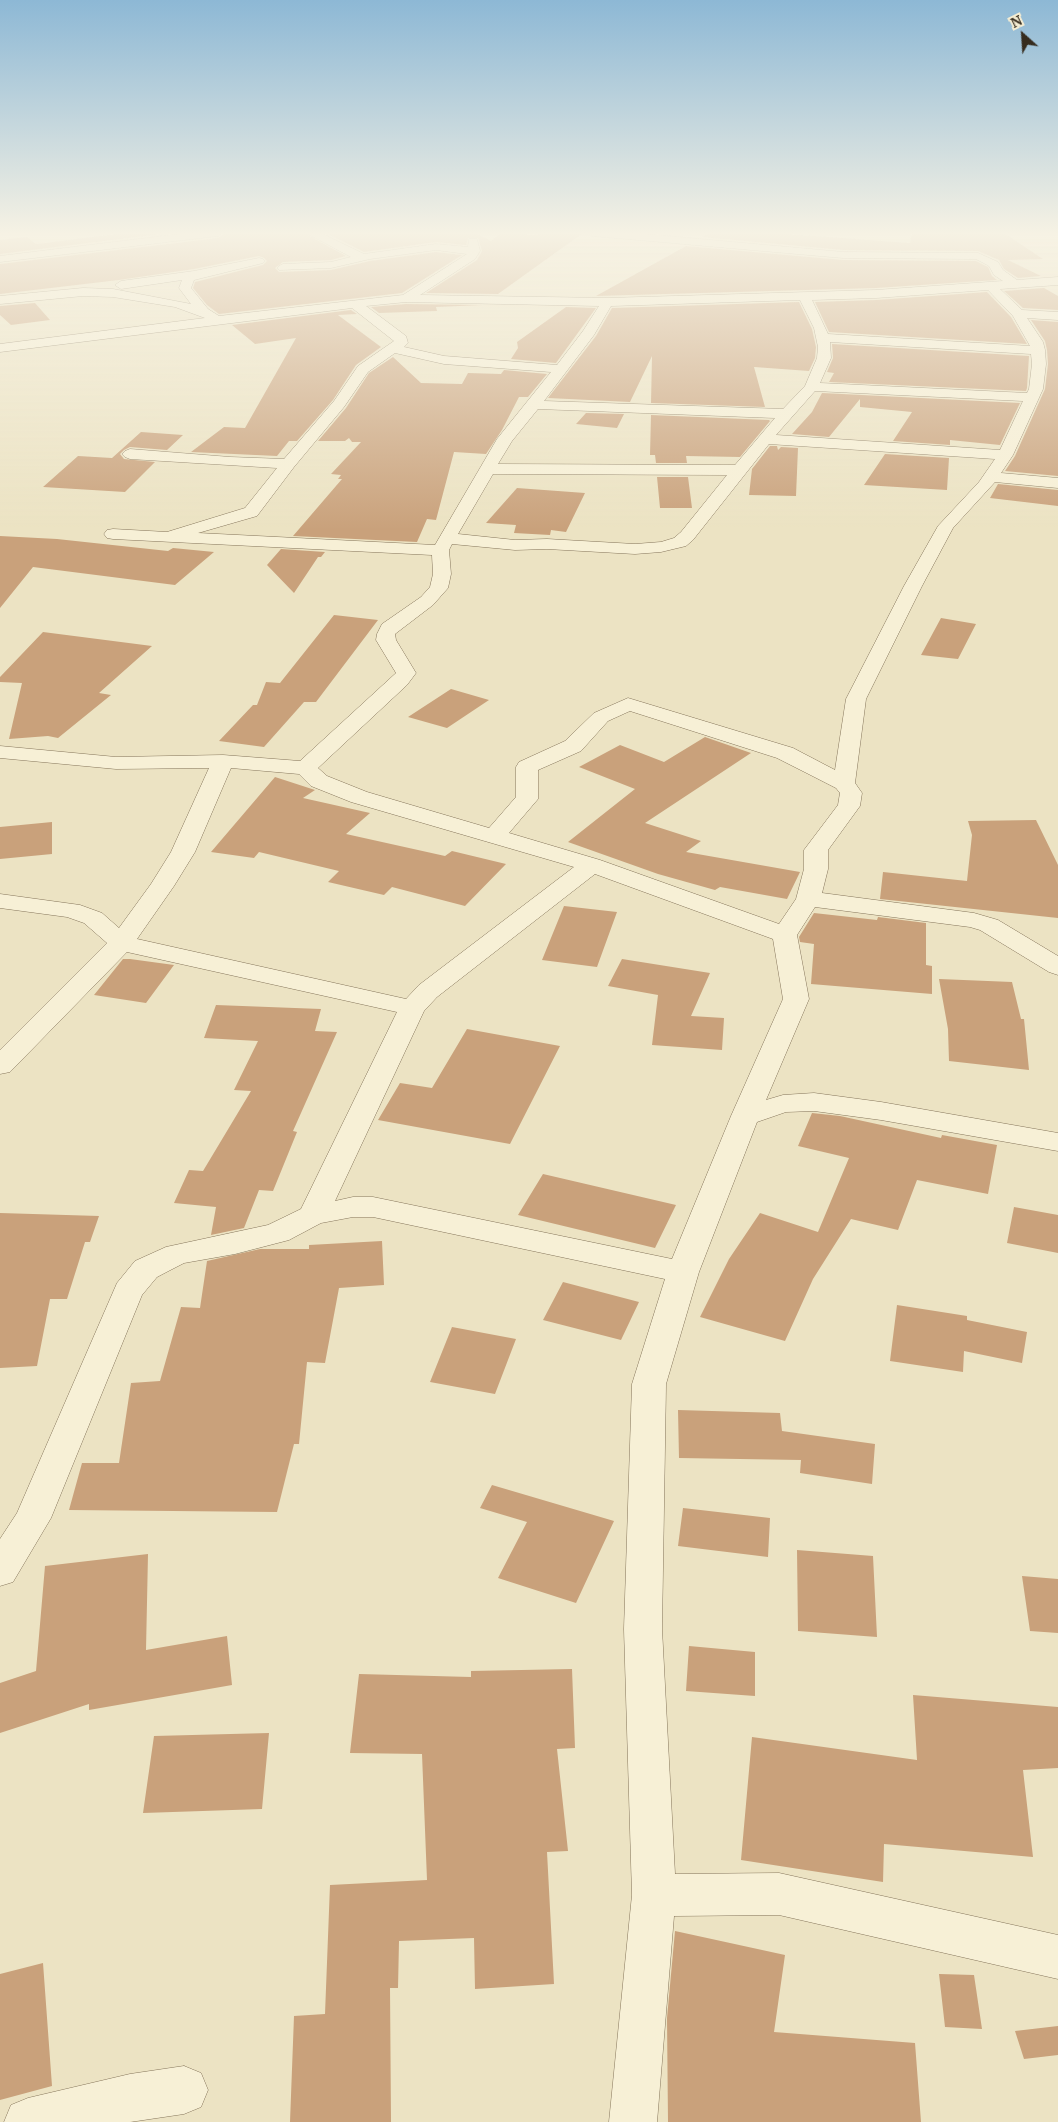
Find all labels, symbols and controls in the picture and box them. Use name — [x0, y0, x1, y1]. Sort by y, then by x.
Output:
north arrow — [998, 10, 1048, 60]
text: N — [1007, 10, 1025, 32]

